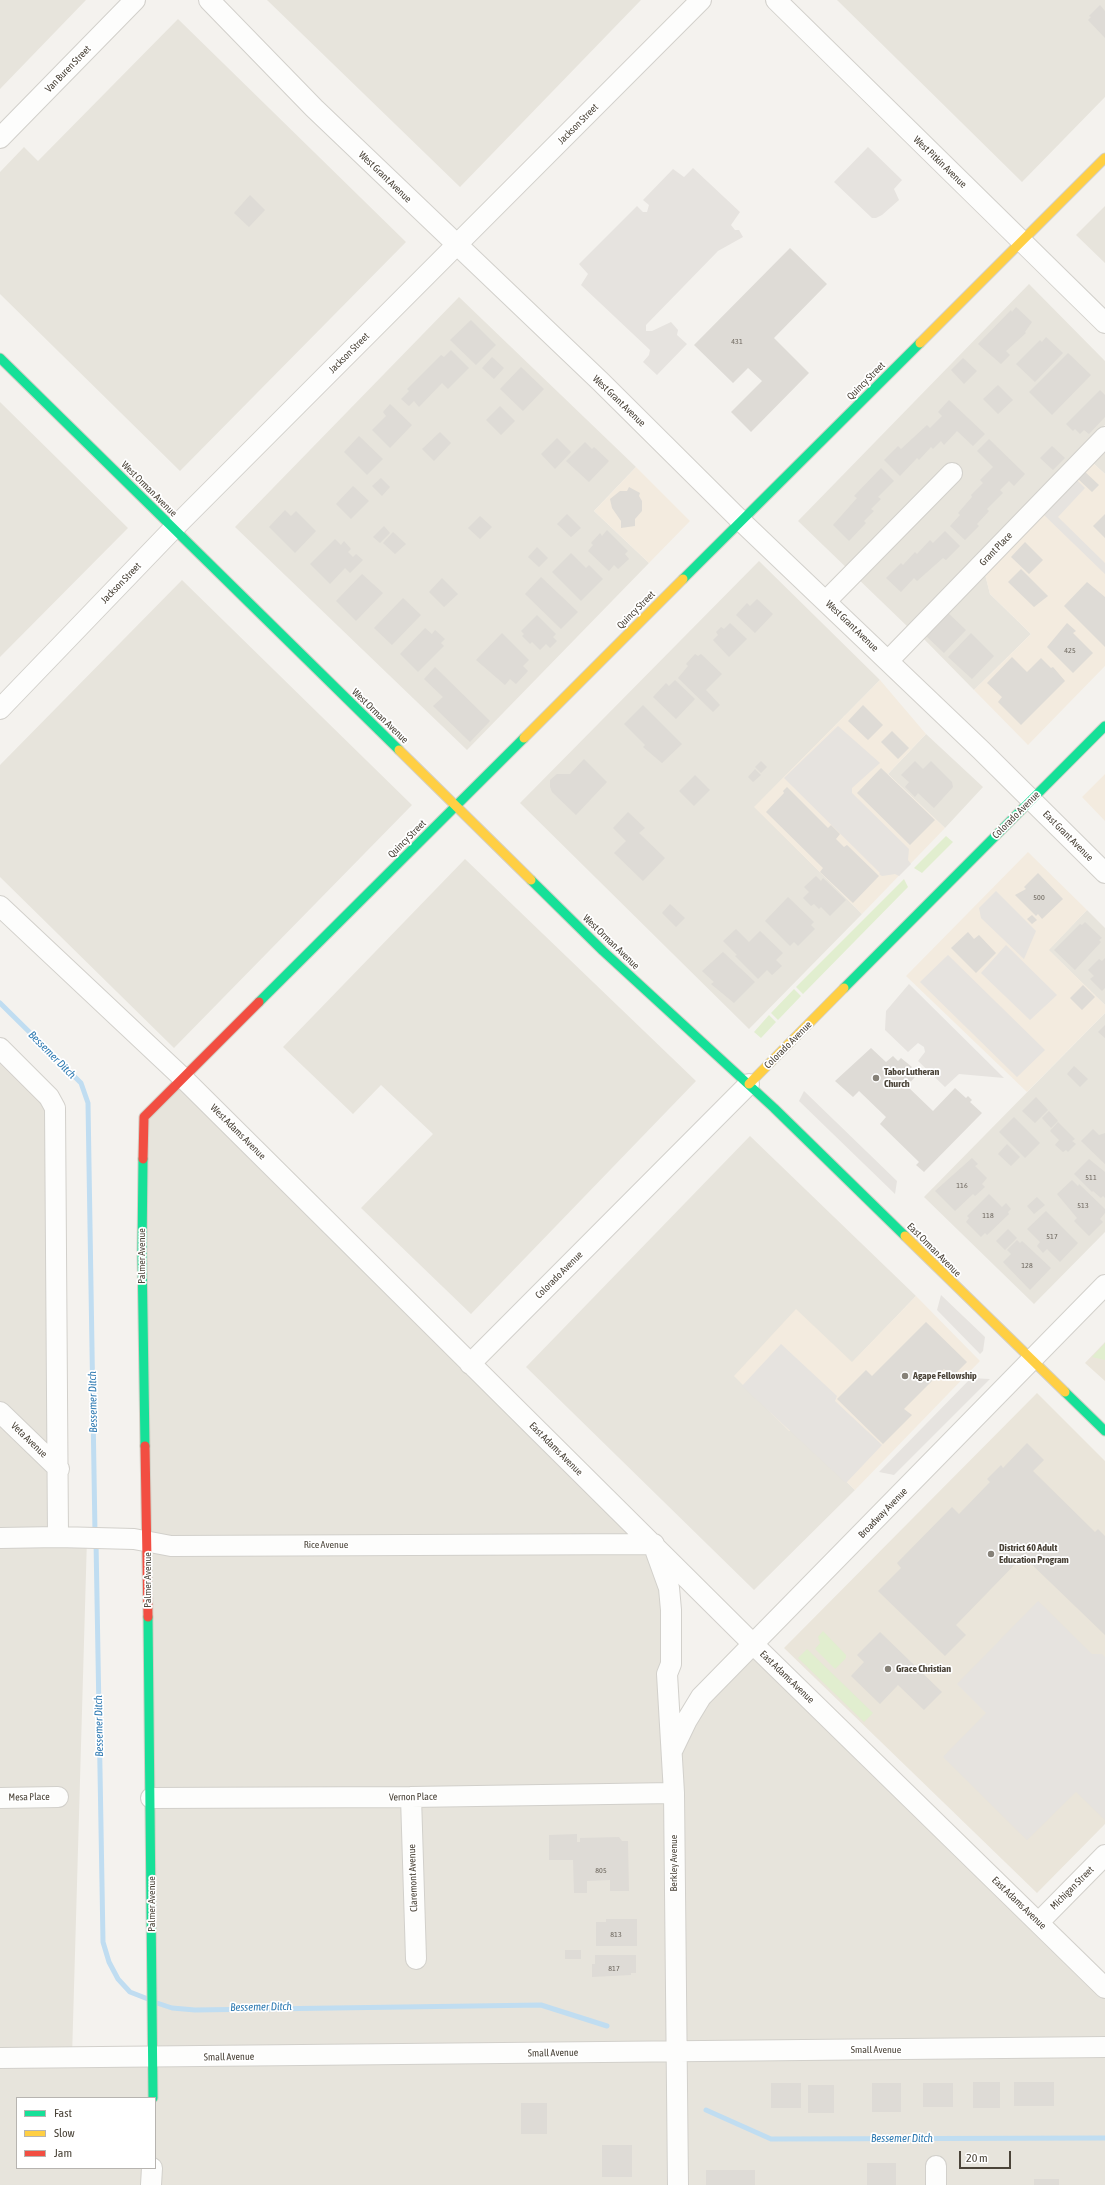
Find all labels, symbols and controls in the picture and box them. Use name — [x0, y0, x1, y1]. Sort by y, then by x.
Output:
street label: Van Buren Street — [43, 43, 93, 95]
street label: Jackson Street — [555, 101, 601, 147]
street label: West Pitkin Avenue — [911, 134, 969, 190]
street label: West Grant Avenue — [356, 149, 414, 205]
street label: Jackson Street — [326, 330, 372, 376]
house number: 431 — [731, 336, 743, 346]
street label: Quincy Street — [844, 359, 888, 403]
street label: West Grant Avenue — [590, 373, 648, 429]
street label: West Orman Avenue — [119, 459, 179, 519]
street label: Grant Place — [977, 530, 1015, 568]
street label: Jackson Street — [99, 560, 143, 606]
street label: Quincy Street — [614, 588, 658, 632]
street label: West Grant Avenue — [823, 598, 881, 654]
house number: 425 — [1064, 645, 1076, 655]
street label: West Orman Avenue — [349, 686, 411, 746]
street label: Colorado Avenue — [990, 789, 1042, 841]
street label: East Grant Avenue — [1040, 808, 1096, 864]
street label: Quincy Street — [385, 817, 429, 861]
house number: 500 — [1033, 892, 1045, 902]
street label: West Orman Avenue — [580, 912, 642, 972]
street label: Colorado Avenue — [762, 1019, 814, 1071]
water label: Bessemer Ditch — [25, 1028, 79, 1082]
place label: Tabor Lutheran Church — [884, 1066, 939, 1090]
marker: Tabor Lutheran Church — [871, 1073, 881, 1083]
street label: West Adams Avenue — [208, 1102, 268, 1162]
house number: 511 — [1085, 1172, 1097, 1182]
house number: 116 — [956, 1180, 968, 1190]
house number: 513 — [1077, 1200, 1089, 1210]
house number: 118 — [982, 1210, 994, 1220]
street label: East Orman Avenue — [905, 1221, 963, 1279]
street label: Palmer Avenue — [136, 1228, 148, 1284]
house number: 517 — [1046, 1231, 1058, 1241]
street label: Colorado Avenue — [533, 1249, 585, 1301]
house number: 128 — [1021, 1260, 1033, 1270]
place label: Agape Fellowship — [913, 1370, 977, 1382]
water label: Bessemer Ditch — [86, 1371, 100, 1433]
marker: Agape Fellowship — [900, 1371, 910, 1381]
street label: Veta Avenue — [8, 1420, 50, 1460]
street label: East Adams Avenue — [527, 1420, 585, 1478]
street label: Broadway Avenue — [856, 1485, 910, 1541]
street label: Rice Avenue — [304, 1539, 348, 1551]
place label: District 60 Adult Education Program — [999, 1542, 1069, 1566]
marker: District 60 Adult Education Program — [986, 1549, 996, 1559]
street label: Palmer Avenue — [142, 1552, 154, 1608]
street label: East Adams Avenue — [757, 1648, 817, 1706]
place label: Grace Christian — [896, 1663, 951, 1675]
marker: Grace Christian — [883, 1664, 893, 1674]
water label: Bessemer Ditch — [92, 1695, 106, 1757]
street label: Mesa Place — [8, 1791, 50, 1803]
street label: Vernon Place — [389, 1791, 437, 1803]
street label: Berkley Avenue — [668, 1835, 680, 1891]
street label: Claremont Avenue — [406, 1844, 420, 1912]
street label: Michigan Street — [1048, 1864, 1096, 1912]
house number: 805 — [595, 1865, 607, 1875]
street label: East Adams Avenue — [989, 1874, 1049, 1932]
street label: Palmer Avenue — [146, 1876, 158, 1932]
house number: 813 — [610, 1929, 622, 1939]
house number: 817 — [608, 1963, 620, 1973]
water label: Bessemer Ditch — [230, 2000, 292, 2014]
street label: Small Avenue — [851, 2044, 901, 2056]
street label: Small Avenue — [528, 2047, 578, 2059]
street label: Small Avenue — [204, 2051, 254, 2063]
legend — [16, 2097, 156, 2169]
text: Fast — [54, 2106, 72, 2120]
text: Slow — [54, 2126, 75, 2140]
water label: Bessemer Ditch — [871, 2132, 933, 2146]
scale bar — [961, 2143, 1013, 2169]
text: Jam — [54, 2146, 72, 2160]
text: 20 m — [966, 2151, 988, 2165]

